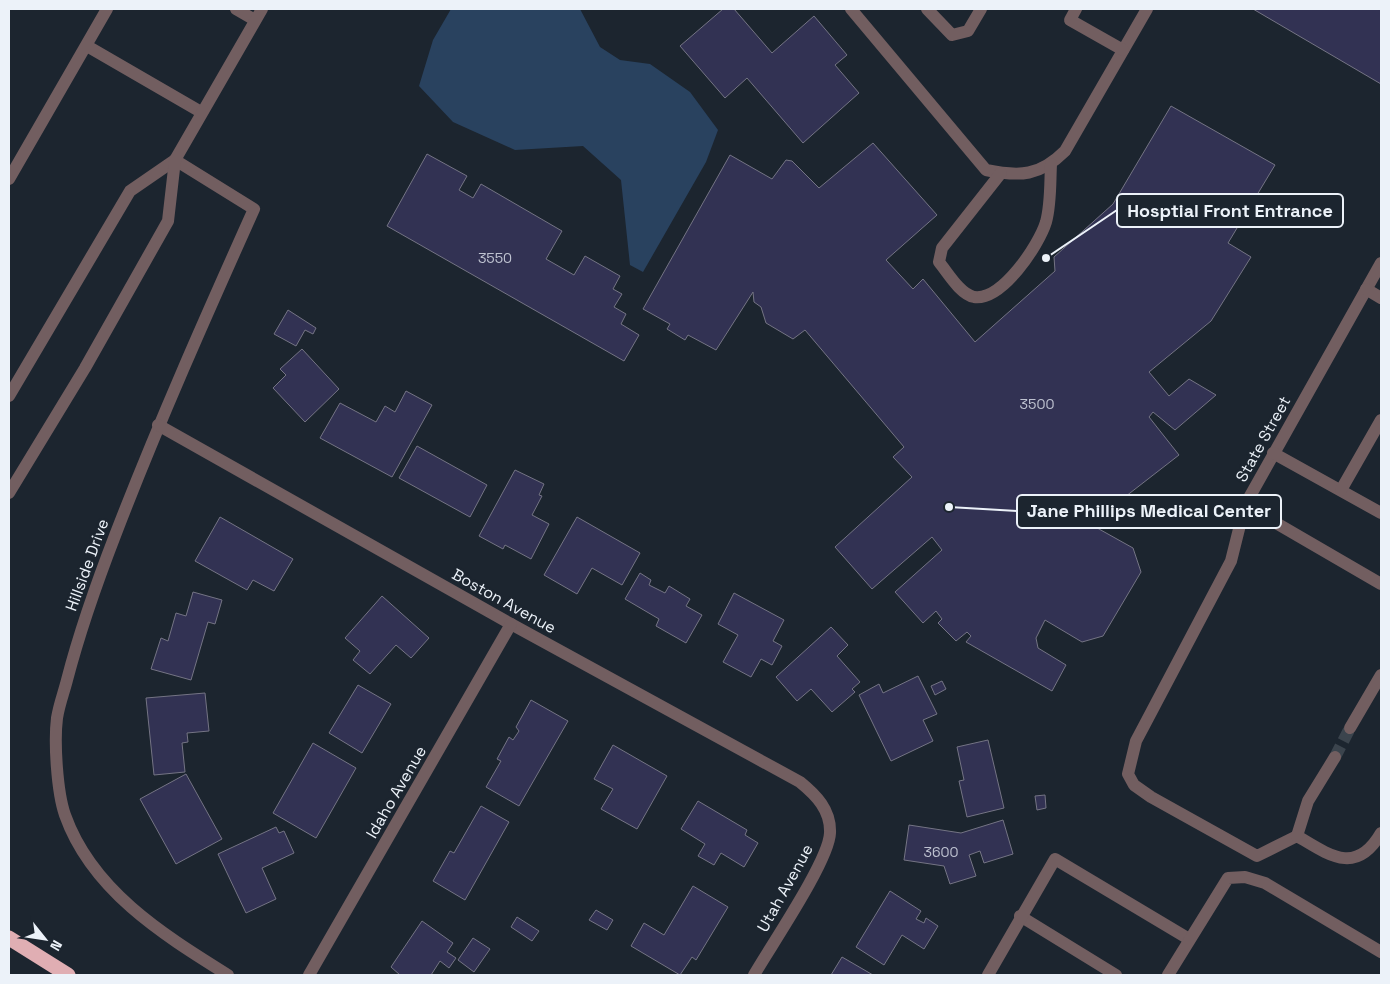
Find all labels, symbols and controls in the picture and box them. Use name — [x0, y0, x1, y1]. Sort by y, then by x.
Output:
callout: Hosptial Front Entrance — [1117, 194, 1343, 227]
text: Hosptial Front Entrance — [1127, 199, 1333, 222]
house number: 3550 — [478, 249, 512, 267]
street label: State Street — [1231, 392, 1295, 486]
house number: 3500 — [1020, 395, 1054, 413]
callout: Jane Phillips Medical Center — [1017, 495, 1281, 528]
text: Jane Phillips Medical Center — [1027, 499, 1271, 522]
street label: Hillside Drive — [61, 516, 113, 614]
street label: Boston Avenue — [448, 564, 560, 638]
street label: Idaho Avenue — [361, 742, 431, 842]
street label: Utah Avenue — [752, 840, 818, 936]
house number: 3600 — [924, 843, 959, 861]
north arrow — [20, 914, 70, 964]
text: N — [46, 937, 66, 954]

